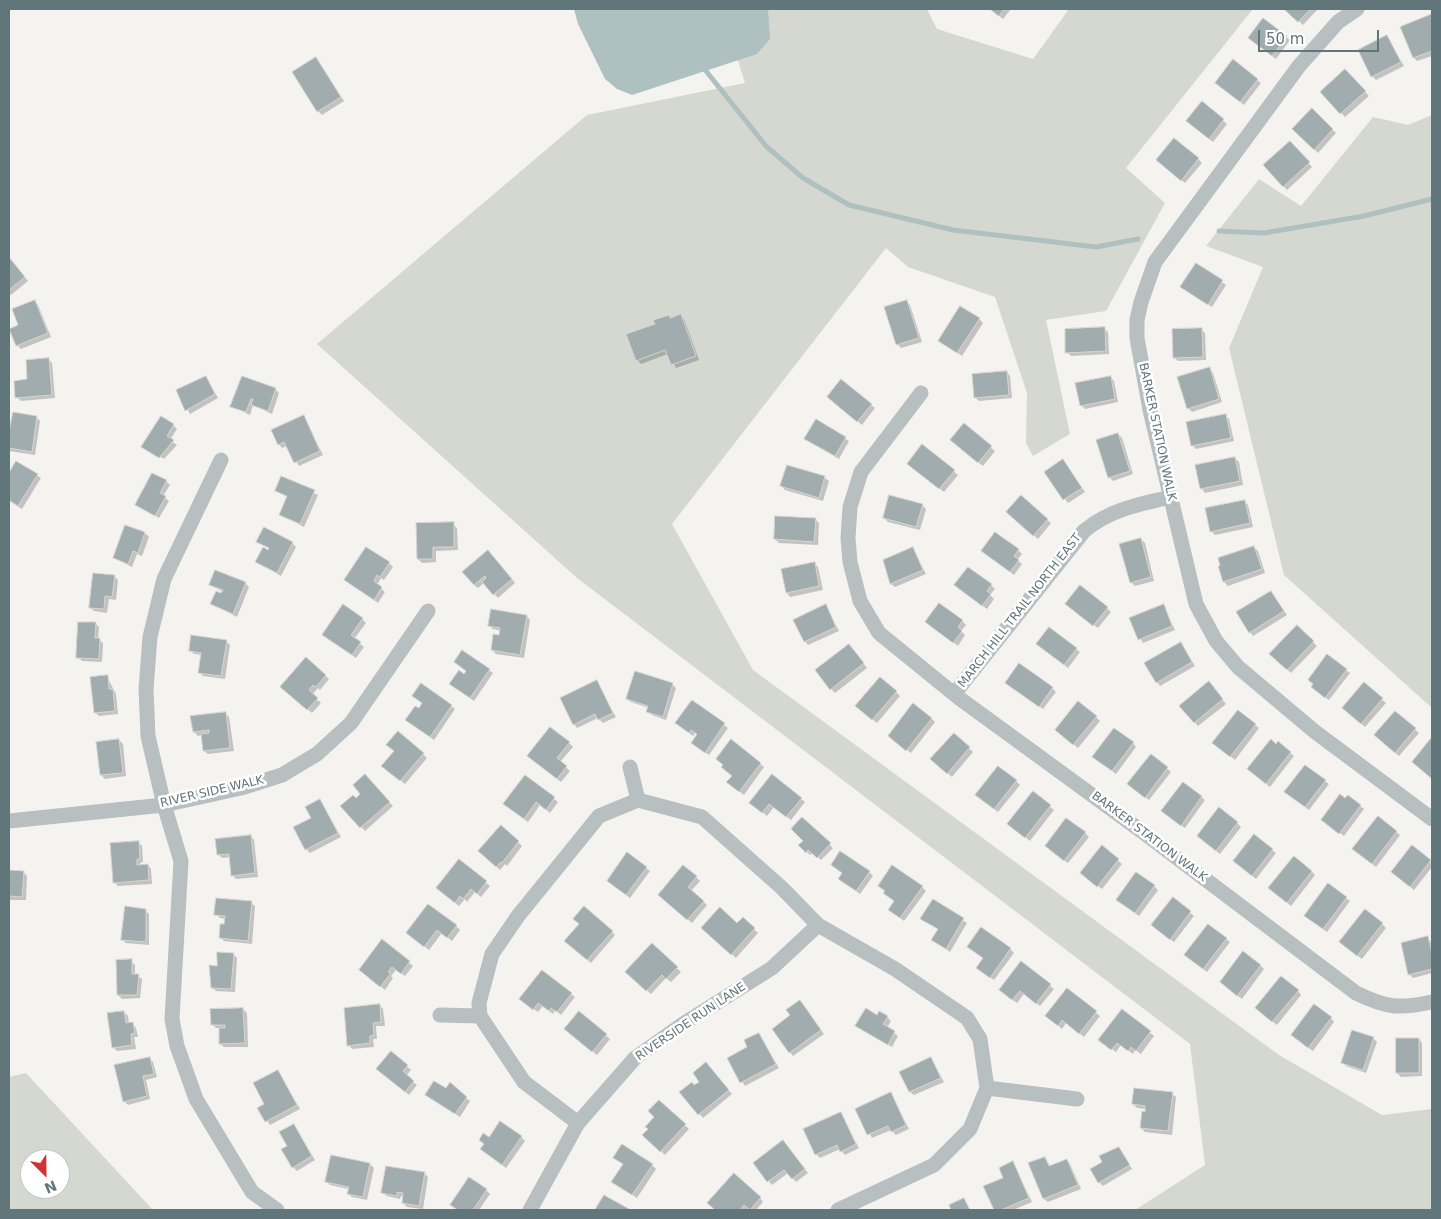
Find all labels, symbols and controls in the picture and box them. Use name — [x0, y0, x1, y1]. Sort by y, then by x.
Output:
scale bar — [1261, 20, 1382, 52]
text: 50 m — [1266, 30, 1304, 48]
street label: BARKER STATION WALK — [1135, 362, 1179, 502]
street label: MARCH HILL TRAIL NORTH EAST — [955, 531, 1085, 691]
street label: RIVER SIDE WALK — [159, 773, 265, 811]
street label: BARKER STATION WALK — [1088, 789, 1210, 885]
street label: RIVERSIDE RUN LANE — [633, 980, 749, 1064]
north arrow — [20, 1149, 70, 1199]
text: N — [42, 1177, 59, 1197]

